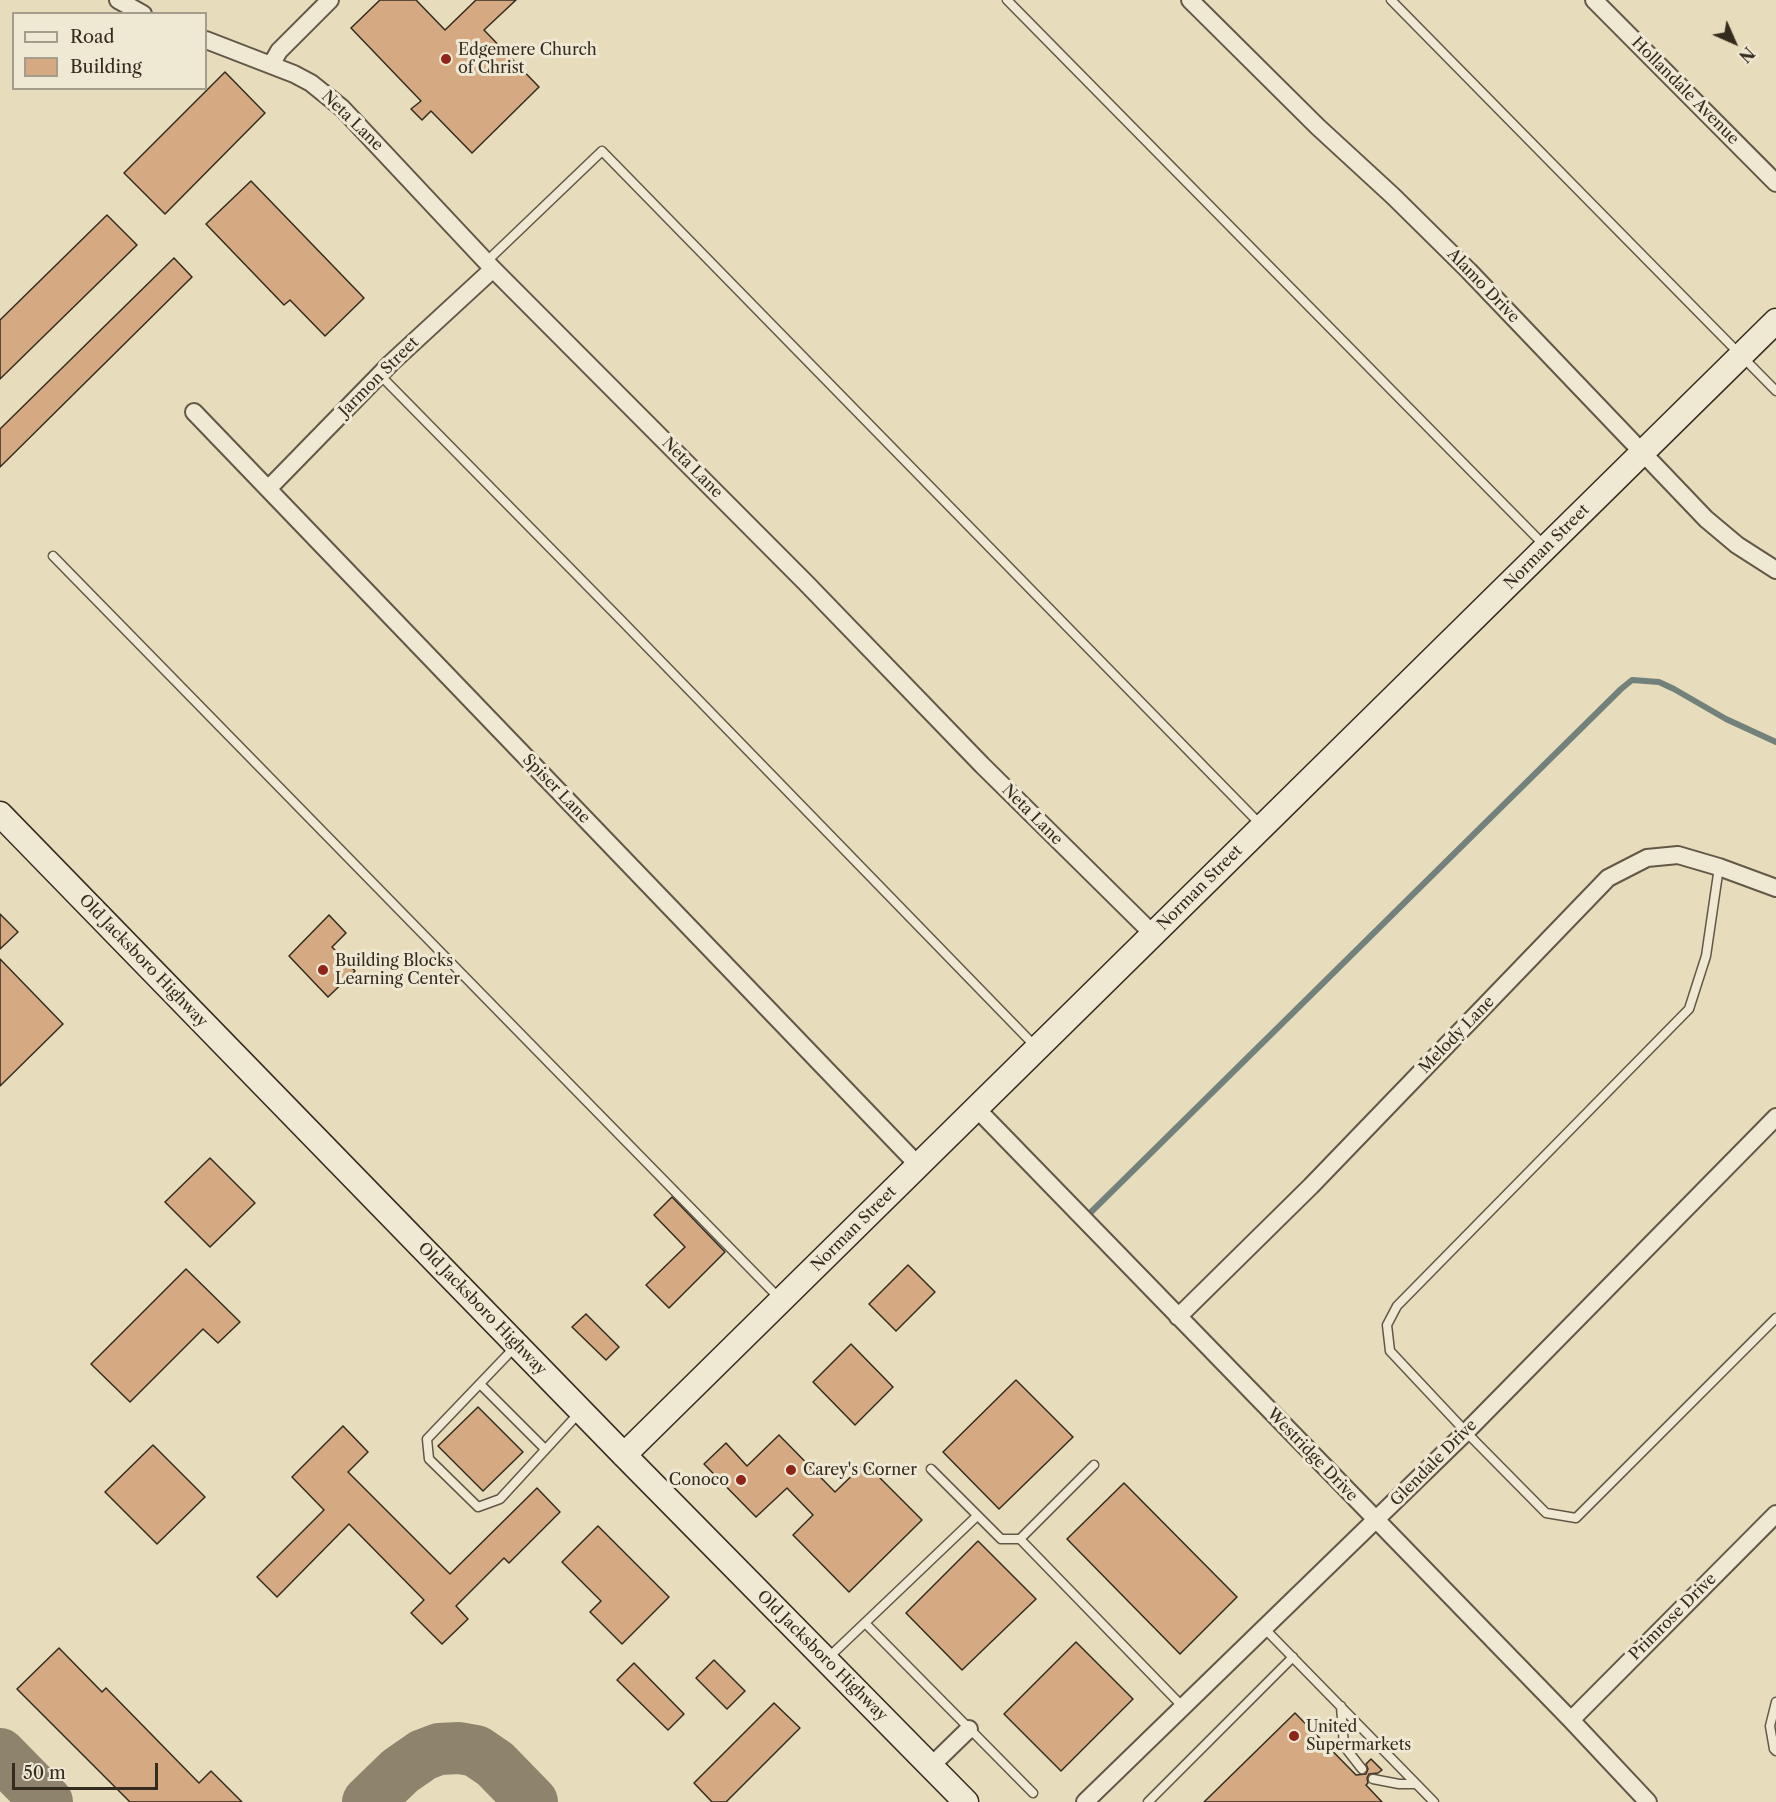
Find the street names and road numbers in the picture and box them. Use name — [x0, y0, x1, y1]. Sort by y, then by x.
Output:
street label: Hollandale Avenue — [1627, 33, 1743, 149]
street label: Neta Lane — [317, 87, 387, 155]
street label: Alamo Drive — [1443, 245, 1523, 327]
street label: Jarmon Street — [335, 333, 423, 421]
street label: Neta Lane — [658, 434, 726, 502]
street label: Norman Street — [1501, 501, 1593, 593]
street label: Spiser Lane — [518, 750, 594, 828]
street label: Neta Lane — [998, 781, 1066, 849]
street label: Norman Street — [1154, 842, 1246, 934]
street label: Old Jacksboro Highway — [75, 891, 211, 1031]
street label: Melody Lane — [1415, 992, 1499, 1078]
street label: Norman Street — [808, 1183, 900, 1275]
street label: Old Jacksboro Highway — [414, 1239, 550, 1379]
street label: Westridge Drive — [1263, 1404, 1361, 1506]
street label: Glendale Drive — [1387, 1416, 1481, 1510]
street label: Primrose Drive — [1625, 1569, 1721, 1665]
street label: Old Jacksboro Highway — [753, 1587, 891, 1725]

